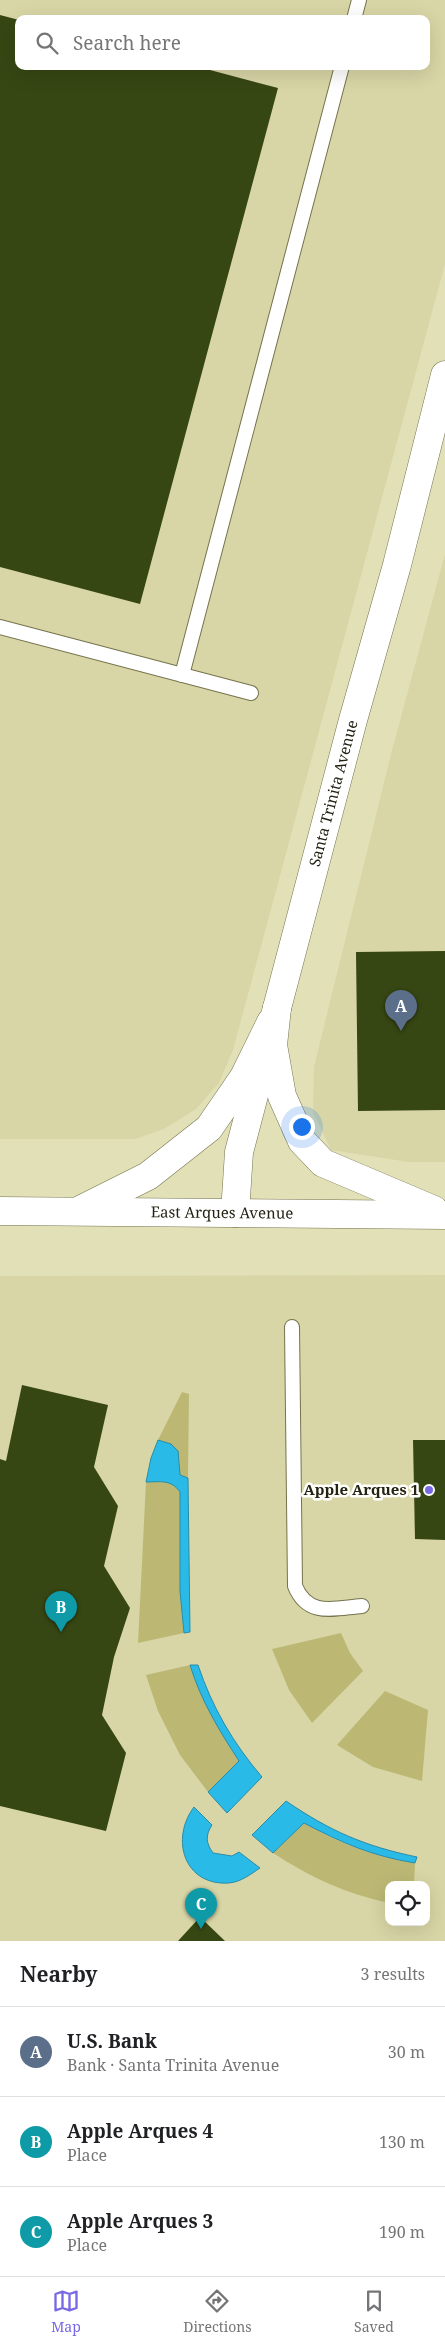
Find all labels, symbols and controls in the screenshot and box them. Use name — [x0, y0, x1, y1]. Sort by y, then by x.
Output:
search box — [15, 15, 430, 70]
icon: search — [33, 29, 61, 57]
text: Search here — [73, 30, 181, 56]
street label: Santa Trinita Avenue — [304, 718, 362, 869]
pin: A — [385, 990, 417, 1031]
your location — [289, 1114, 315, 1140]
street label: East Arques Avenue — [151, 1201, 293, 1223]
place label: Apple Arques 1 — [304, 1479, 419, 1499]
marker: Apple Arques 1 — [423, 1484, 435, 1496]
pin: B — [45, 1591, 77, 1632]
map controls — [385, 1881, 430, 1926]
button: locate — [385, 1881, 430, 1926]
pin: C — [185, 1888, 217, 1929]
text: Nearby — [20, 1960, 98, 1988]
text: 3 results — [361, 1963, 425, 1985]
text: U.S. Bank — [67, 2028, 157, 2054]
text: A — [30, 2041, 42, 2063]
text: 30 m — [388, 2041, 425, 2063]
text: Bank · Santa Trinita Avenue — [67, 2054, 279, 2076]
text: Apple Arques 4 — [67, 2118, 213, 2144]
text: B — [31, 2131, 41, 2153]
text: 130 m — [379, 2131, 425, 2153]
text: Place — [67, 2144, 107, 2166]
text: Apple Arques 3 — [67, 2208, 213, 2234]
text: C — [31, 2221, 41, 2243]
text: 190 m — [379, 2221, 425, 2243]
text: Place — [67, 2234, 107, 2256]
tab: Map — [51, 2287, 81, 2336]
tab: Directions — [183, 2287, 252, 2336]
tab: Saved — [354, 2287, 394, 2336]

